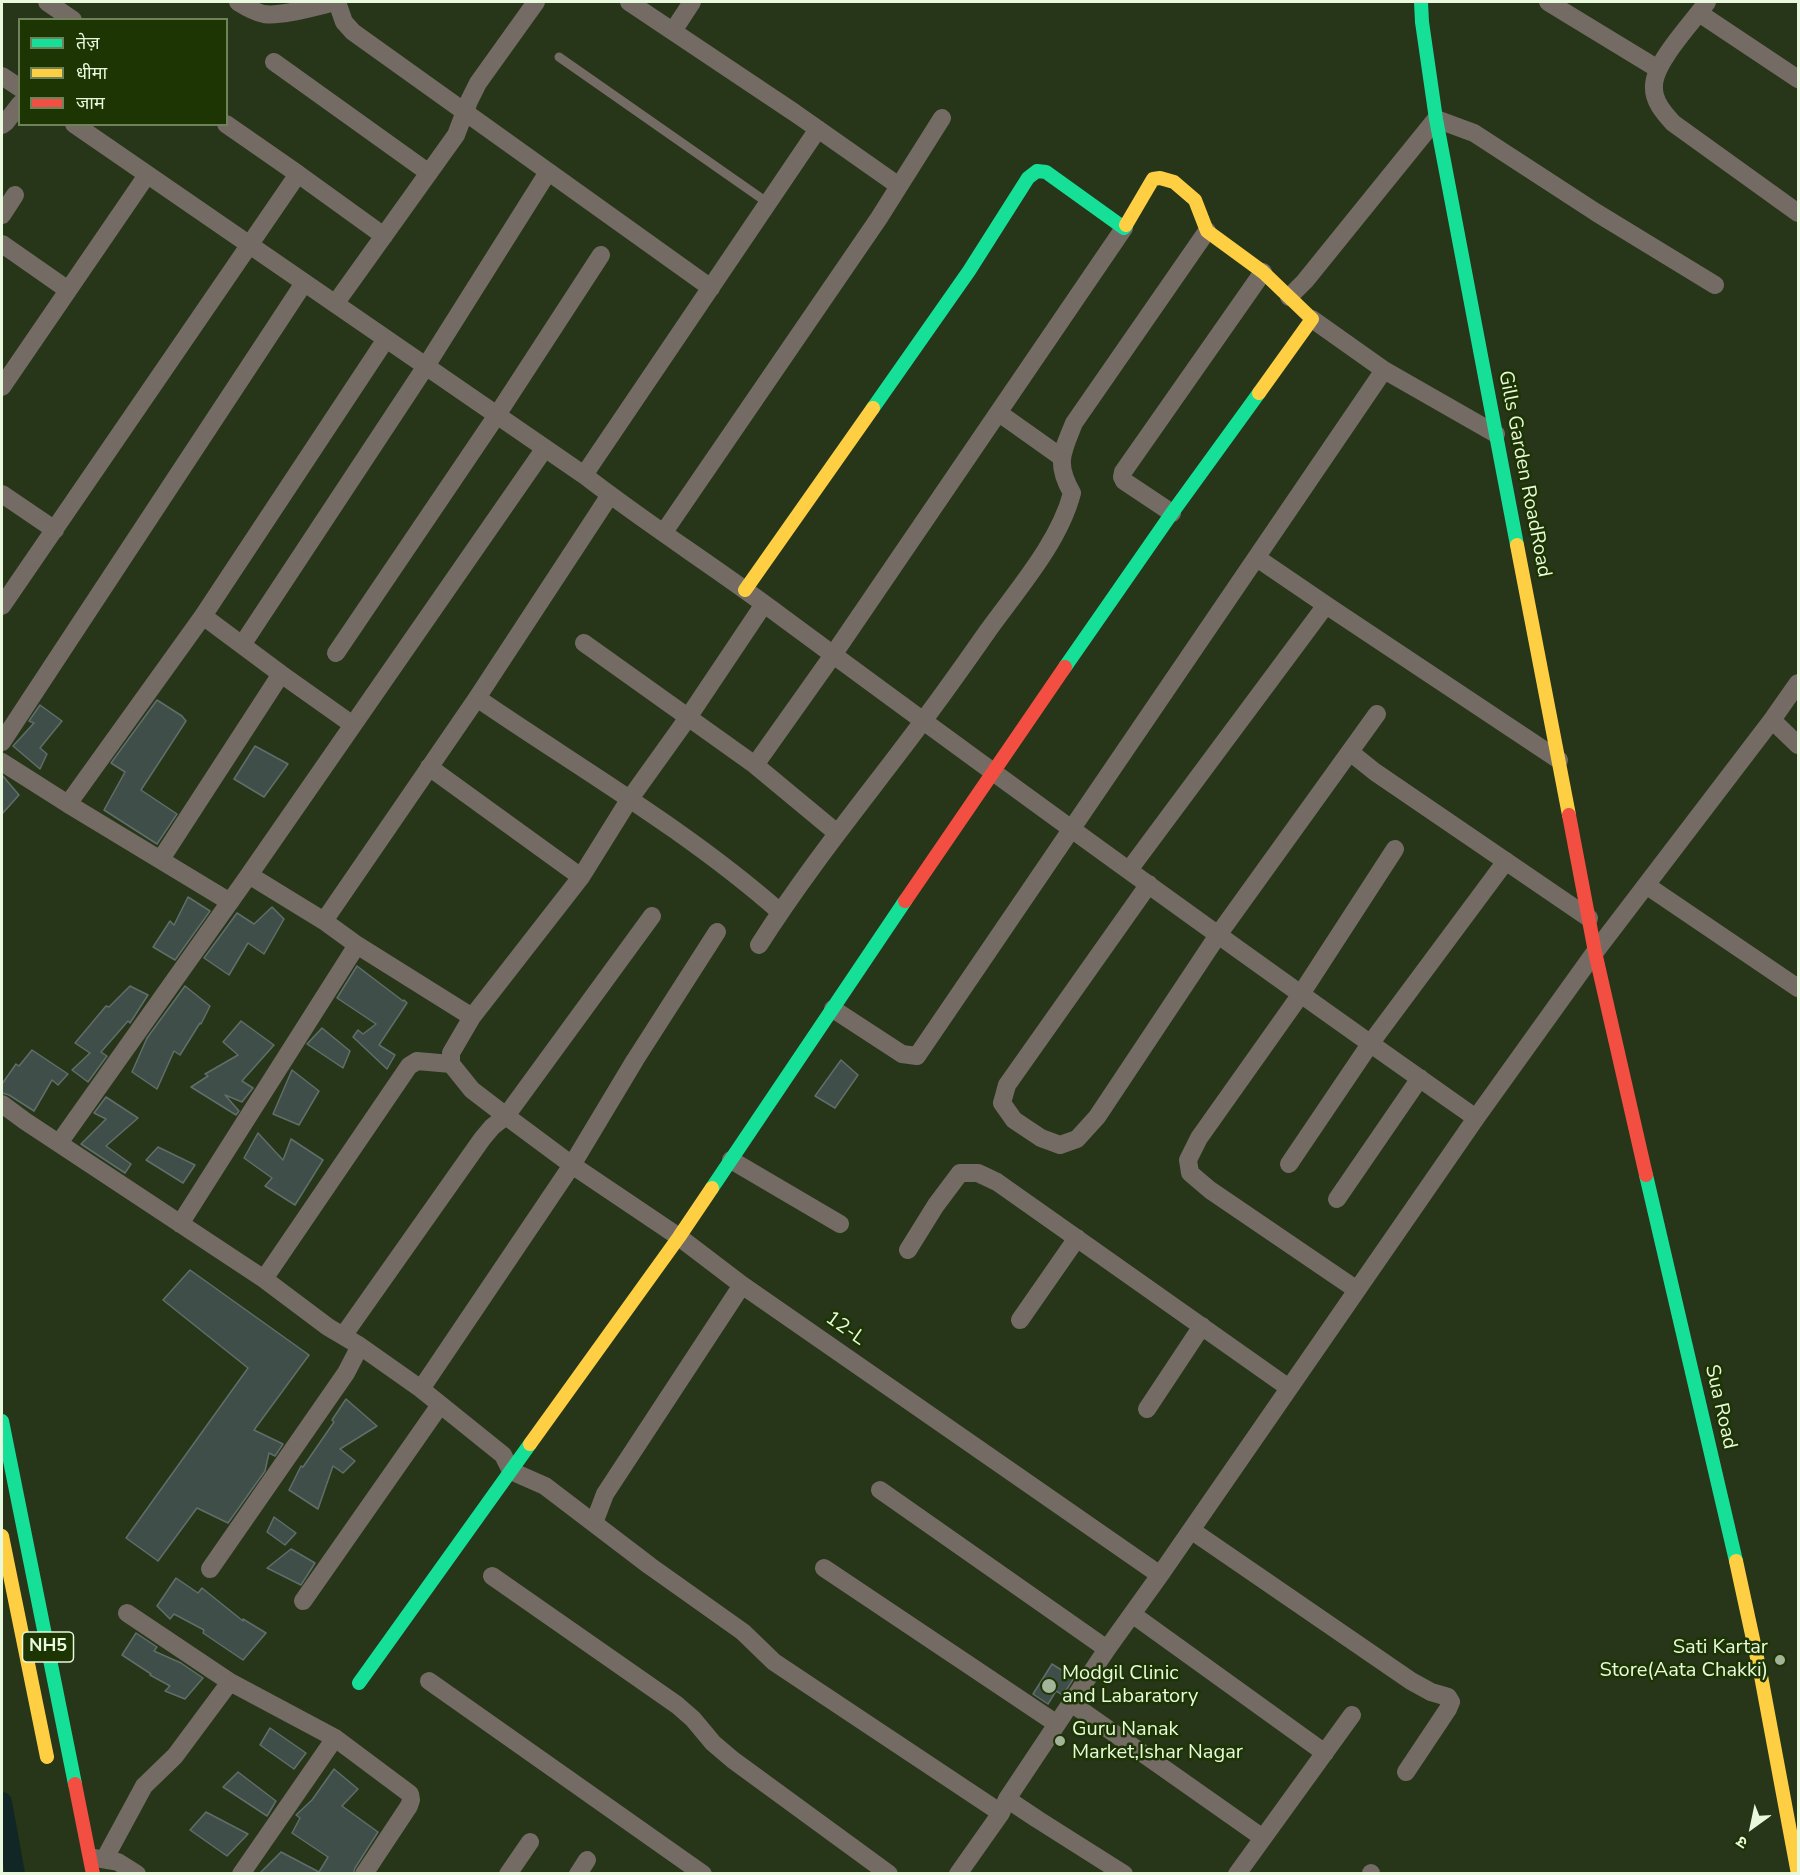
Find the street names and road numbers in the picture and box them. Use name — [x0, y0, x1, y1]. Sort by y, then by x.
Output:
street label: Gills Garden RoadRoad — [1492, 369, 1556, 579]
street label: 12-L — [820, 1307, 870, 1351]
street label: Sua Road — [1699, 1363, 1741, 1451]
road number: NH5 — [22, 1632, 74, 1662]

